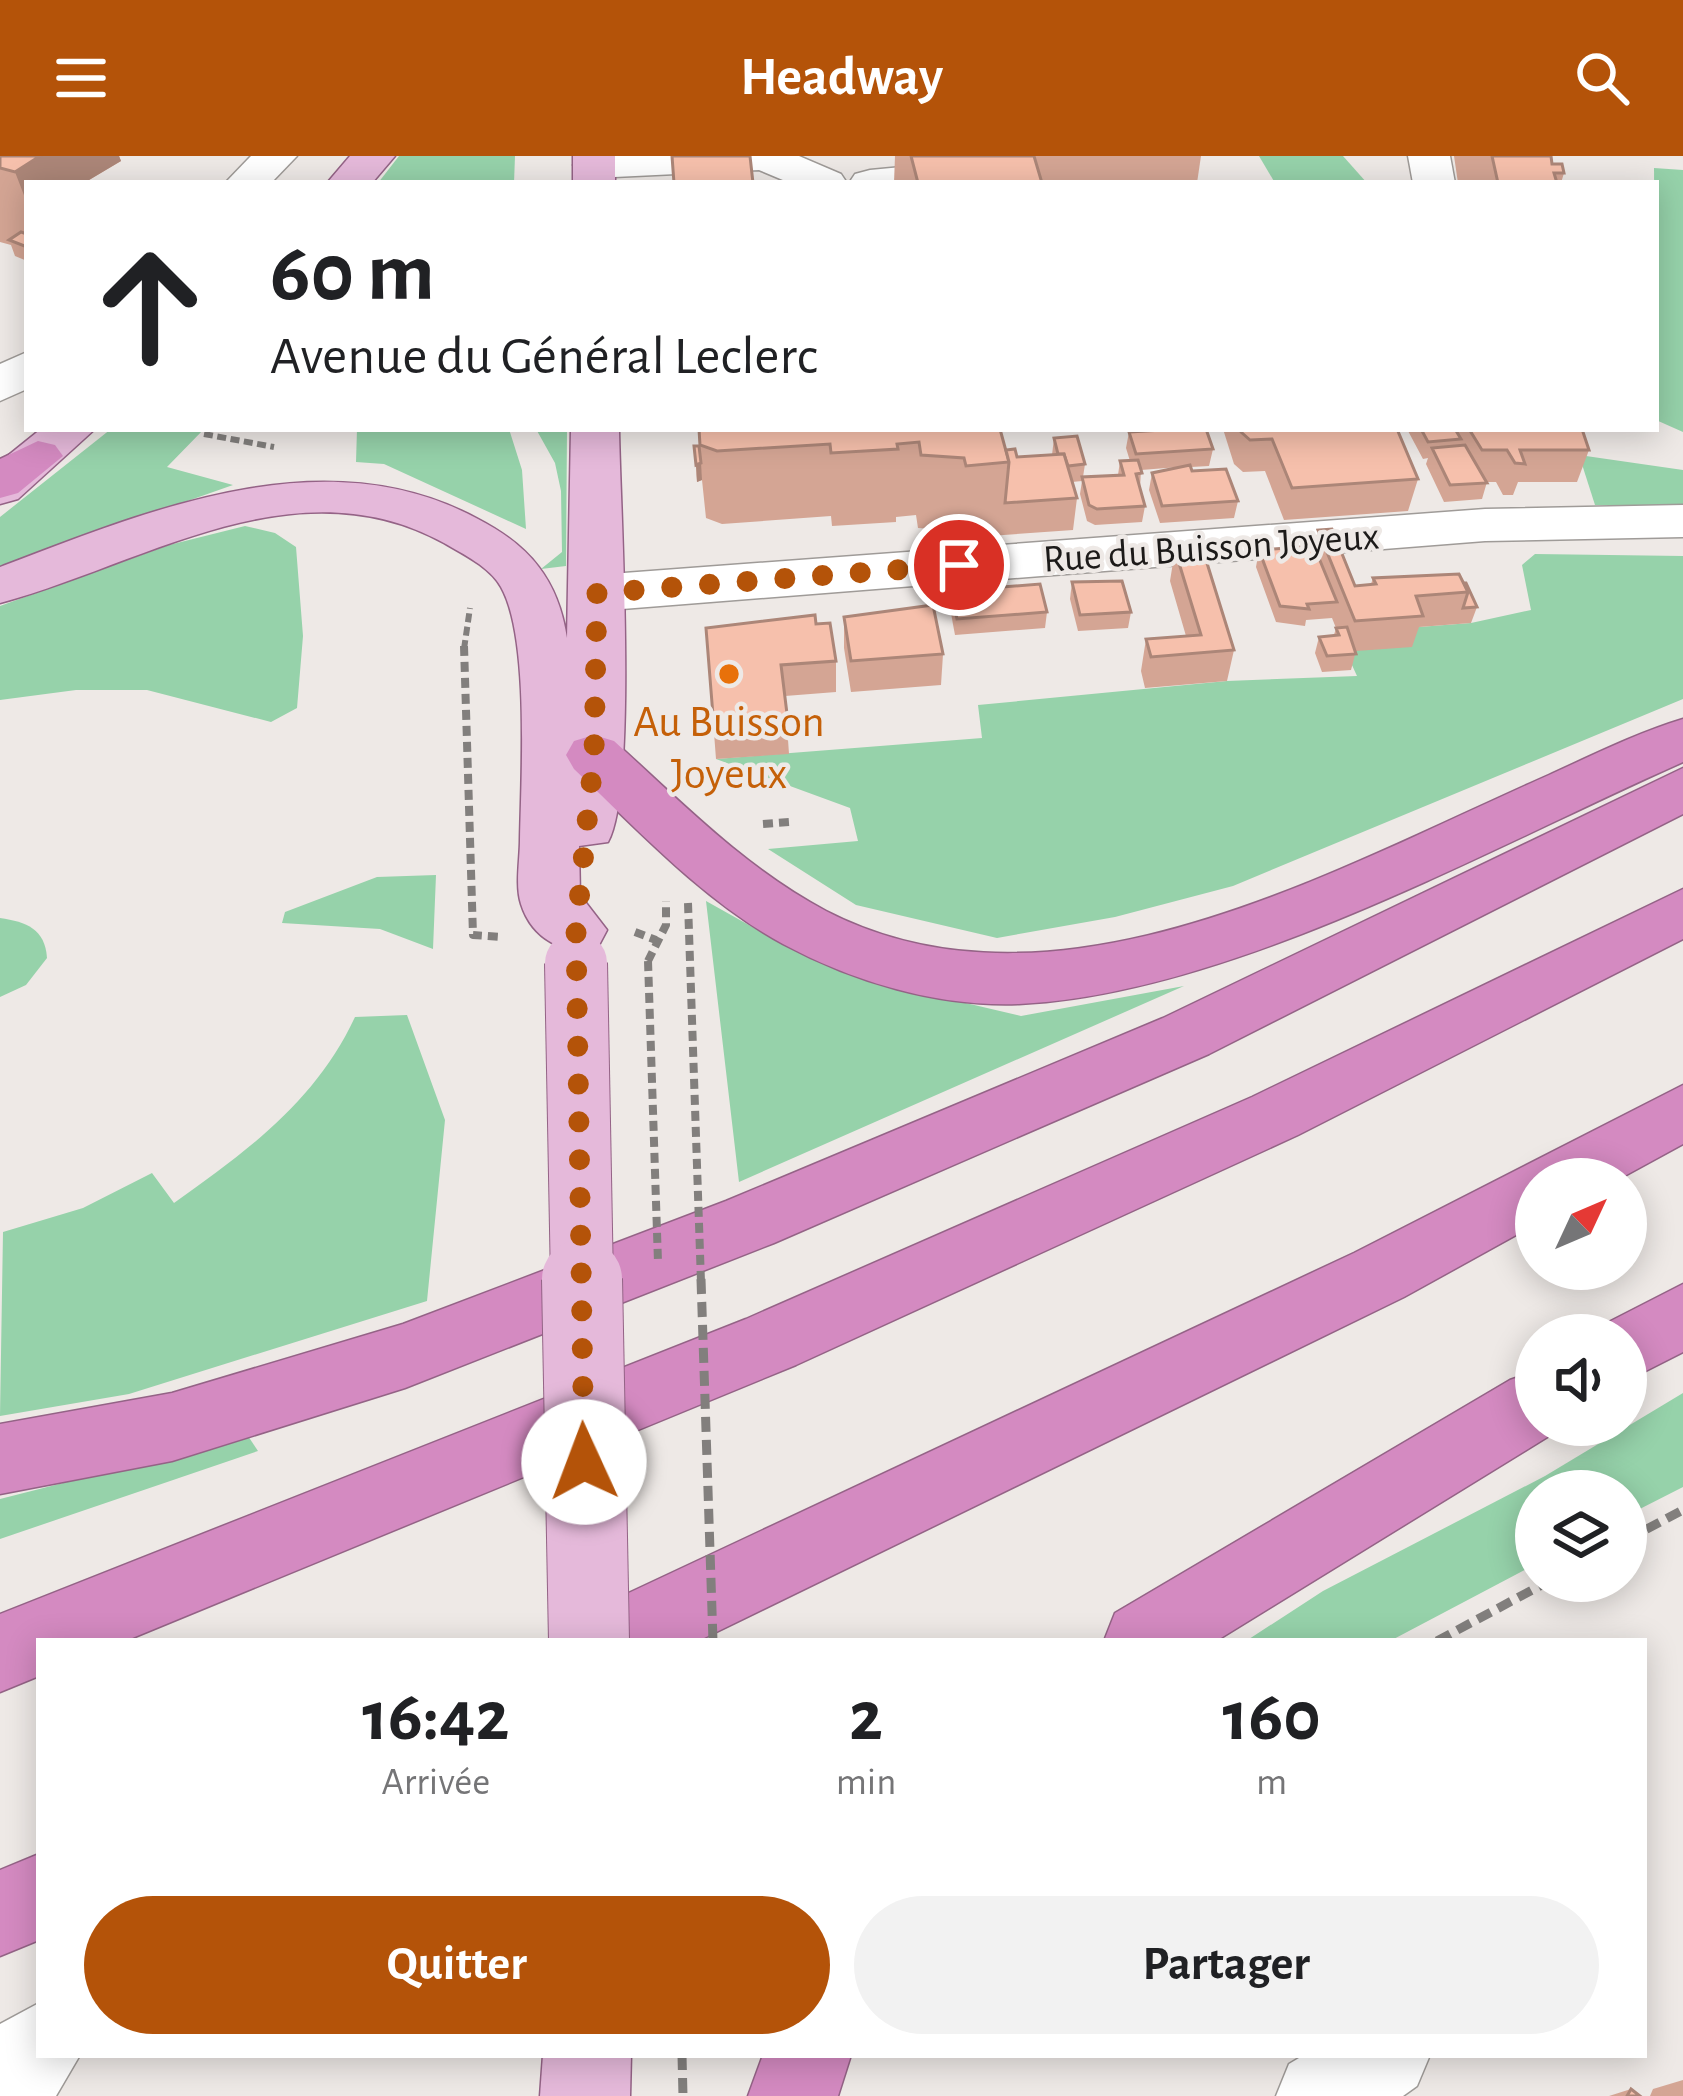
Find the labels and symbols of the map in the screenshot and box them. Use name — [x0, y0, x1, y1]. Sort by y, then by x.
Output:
pin — [908, 514, 1010, 616]
street label: Rue du Buisson Joyeux — [1042, 517, 1381, 580]
marker: Au Buisson Joyeux — [716, 661, 742, 687]
place label: Au Buisson Joyeux — [633, 700, 825, 797]
north arrow — [1515, 1158, 1647, 1290]
position arrow — [521, 1399, 647, 1525]

